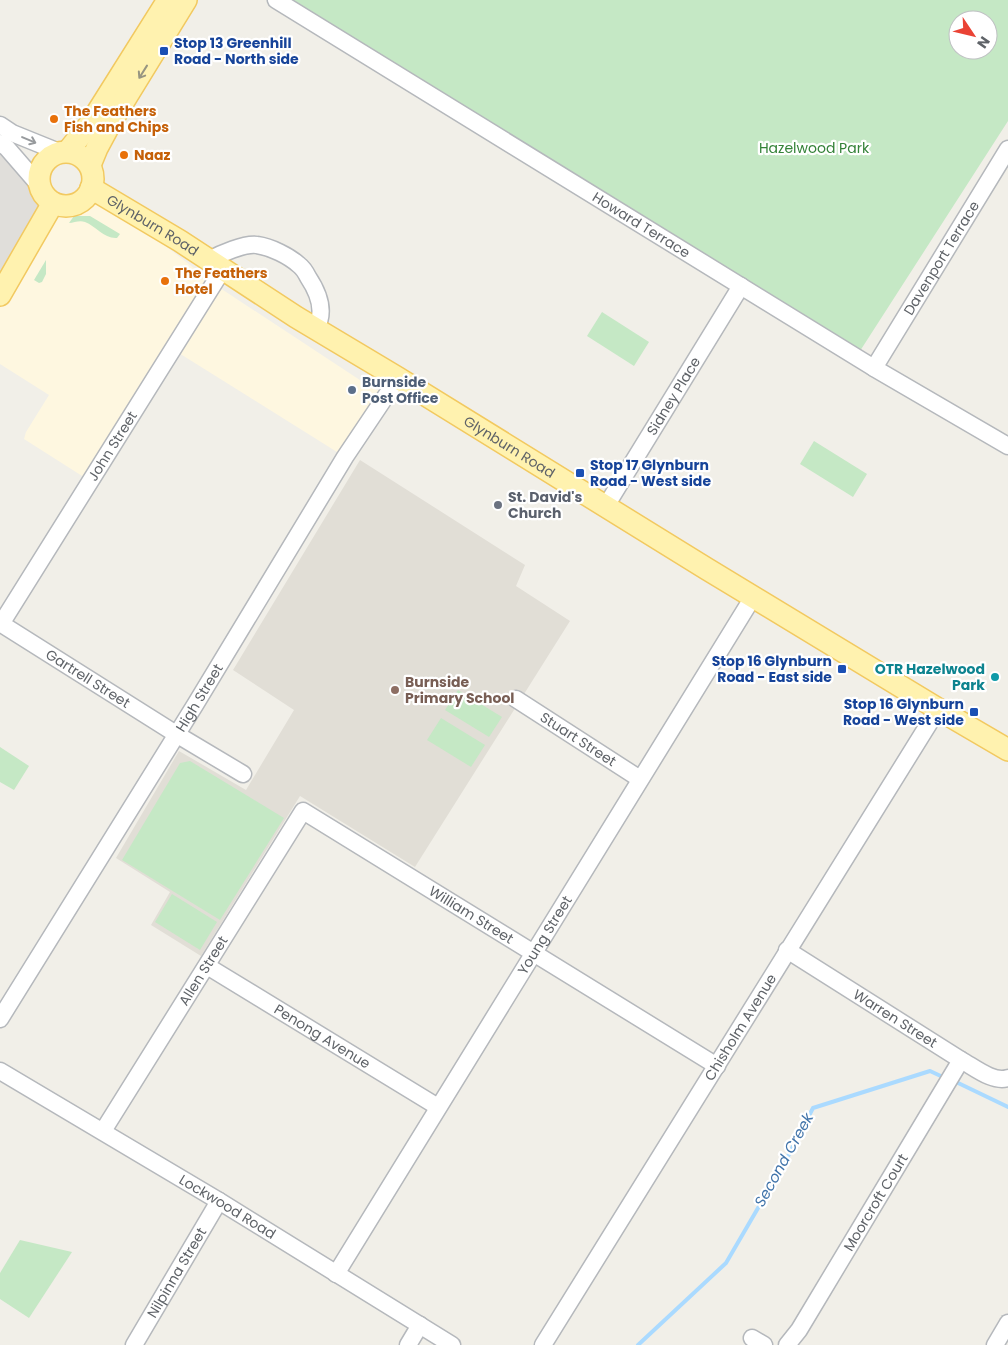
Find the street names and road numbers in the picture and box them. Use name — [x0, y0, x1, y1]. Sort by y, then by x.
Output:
street label: Howard Terrace — [589, 187, 694, 263]
street label: Glynburn Road — [103, 190, 203, 261]
street label: Davenport Terrace — [899, 197, 984, 319]
street label: Sidney Place — [642, 353, 705, 439]
street label: John Street — [83, 407, 142, 485]
street label: Glynburn Road — [460, 411, 559, 483]
street label: Gartrell Street — [42, 644, 134, 713]
street label: High Street — [171, 660, 228, 736]
street label: Stuart Street — [536, 707, 620, 771]
street label: William Street — [425, 881, 517, 948]
street label: Young Street — [513, 892, 577, 978]
street label: Allen Street — [174, 932, 233, 1009]
street label: Chisholm Avenue — [699, 970, 781, 1085]
street label: Warren Street — [849, 984, 941, 1053]
street label: Penong Avenue — [270, 999, 374, 1074]
street label: Moorcroft Court — [839, 1150, 913, 1255]
street label: Lockwood Road — [176, 1170, 280, 1244]
street label: Nilpinna Street — [142, 1224, 211, 1322]

